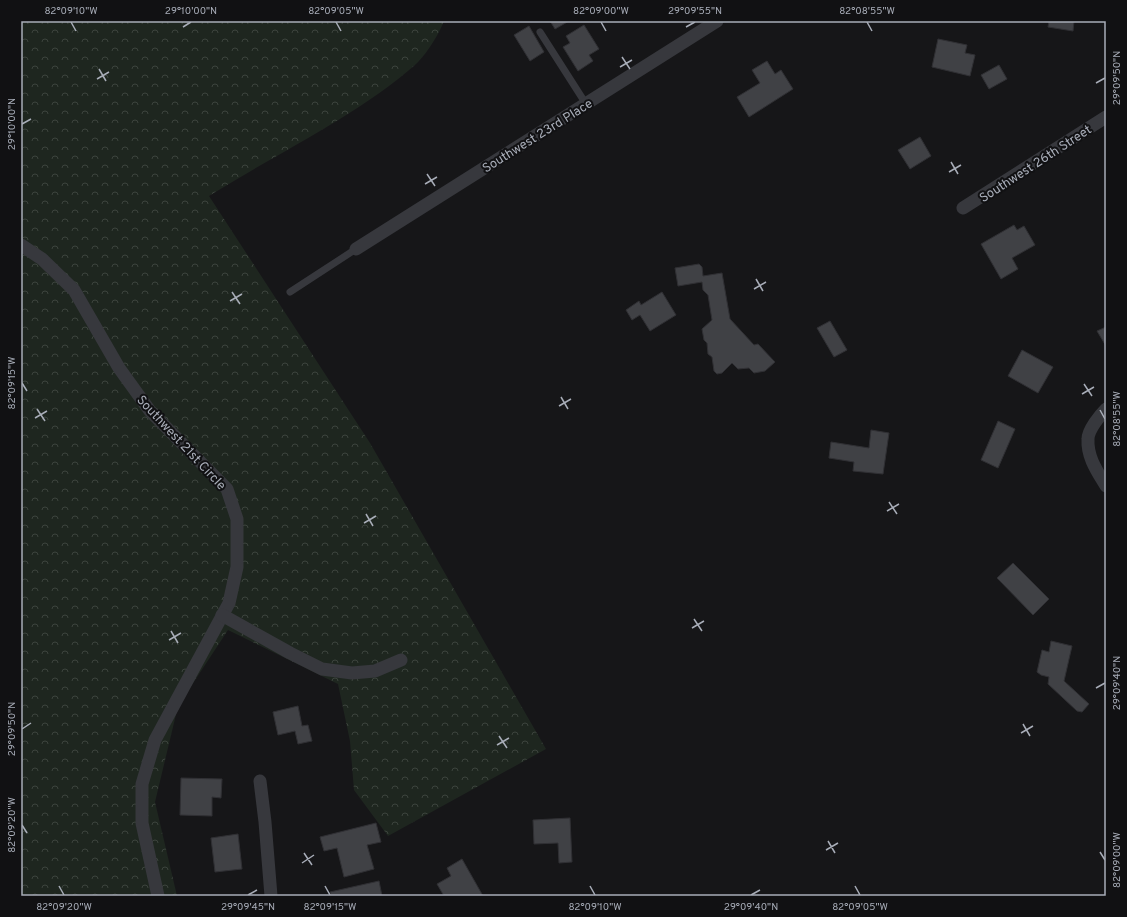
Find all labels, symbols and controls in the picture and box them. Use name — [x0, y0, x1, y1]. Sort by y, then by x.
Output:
text: 82°09'10"W — [44, 5, 98, 18]
text: 29°10'00"N — [165, 5, 217, 18]
text: 82°09'05"W — [308, 5, 364, 18]
text: 82°09'00"W — [573, 5, 629, 18]
text: 29°09'55"N — [668, 5, 722, 18]
text: 82°08'55"W — [839, 5, 895, 18]
text: 29°09'50"N — [1111, 51, 1124, 105]
street label: Southwest 23rd Place — [480, 96, 596, 177]
text: 29°10'00"N — [6, 98, 19, 150]
street label: Southwest 26th Street — [977, 122, 1095, 207]
text: 82°09'15"W — [6, 356, 19, 410]
text: 82°08'55"W — [1111, 391, 1124, 447]
street label: Southwest 21st Circle — [132, 393, 229, 494]
text: 29°09'40"N — [1111, 656, 1124, 710]
text: 29°09'50"N — [6, 702, 19, 756]
text: 82°09'20"W — [6, 797, 19, 853]
text: 82°09'00"W — [1111, 832, 1124, 888]
text: 82°09'20"W — [36, 901, 92, 914]
text: 29°09'45"N — [221, 901, 275, 914]
text: 82°09'15"W — [303, 901, 357, 914]
text: 82°09'10"W — [568, 901, 622, 914]
text: 29°09'40"N — [724, 901, 778, 914]
text: 82°09'05"W — [832, 901, 888, 914]

